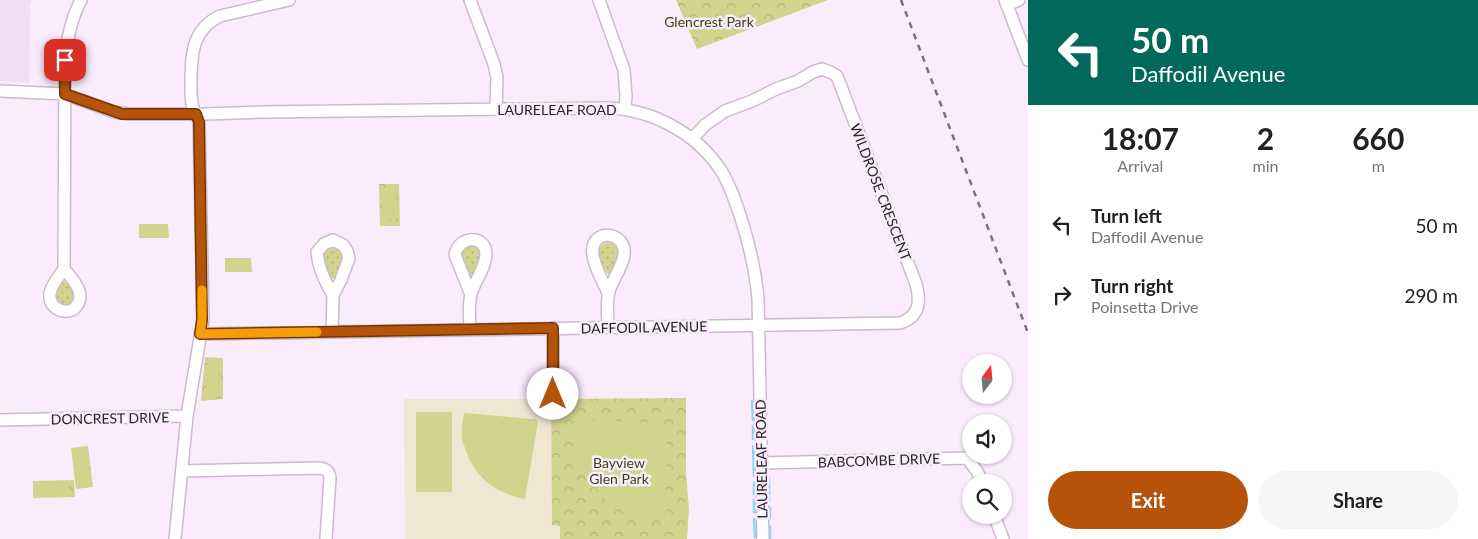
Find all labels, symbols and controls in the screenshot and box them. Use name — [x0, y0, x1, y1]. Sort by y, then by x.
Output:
park label: Glencrest Park — [664, 13, 755, 30]
text: 50 m — [1131, 18, 1209, 60]
icon: left — [1048, 20, 1113, 85]
pin — [44, 39, 86, 81]
icon: arrive — [51, 46, 79, 74]
text: Daffodil Avenue — [1131, 60, 1285, 87]
street label: LAURELEAF ROAD — [497, 101, 617, 118]
text: 18:07 — [1102, 120, 1179, 156]
text: 2 — [1257, 120, 1274, 156]
text: 660 — [1352, 120, 1404, 156]
street label: WILDROSE CRESCENT — [847, 121, 915, 264]
text: Arrival — [1117, 156, 1163, 175]
text: min — [1253, 156, 1279, 175]
text: m — [1372, 156, 1385, 175]
text: Turn left — [1091, 204, 1162, 227]
icon: left — [1048, 211, 1076, 239]
text: 50 m — [1415, 214, 1458, 237]
text: Daffodil Avenue — [1091, 227, 1203, 246]
text: Turn right — [1091, 274, 1173, 297]
icon: right — [1048, 281, 1076, 309]
text: 290 m — [1404, 284, 1458, 307]
text: Poinsetta Drive — [1091, 297, 1198, 316]
street label: DAFFODIL AVENUE — [581, 317, 707, 337]
north arrow — [962, 354, 1012, 404]
map controls — [962, 354, 1012, 524]
position arrow — [526, 367, 578, 419]
street label: LAURELEAF ROAD — [751, 399, 771, 519]
street label: DONCREST DRIVE — [51, 408, 169, 428]
button: sound — [962, 414, 1012, 464]
street label: BABCOMBE DRIVE — [818, 449, 940, 471]
park label: Bayview Glen Park — [589, 454, 650, 487]
button: Exit — [1048, 471, 1248, 529]
button: Share — [1258, 471, 1458, 529]
button: search — [962, 474, 1012, 524]

